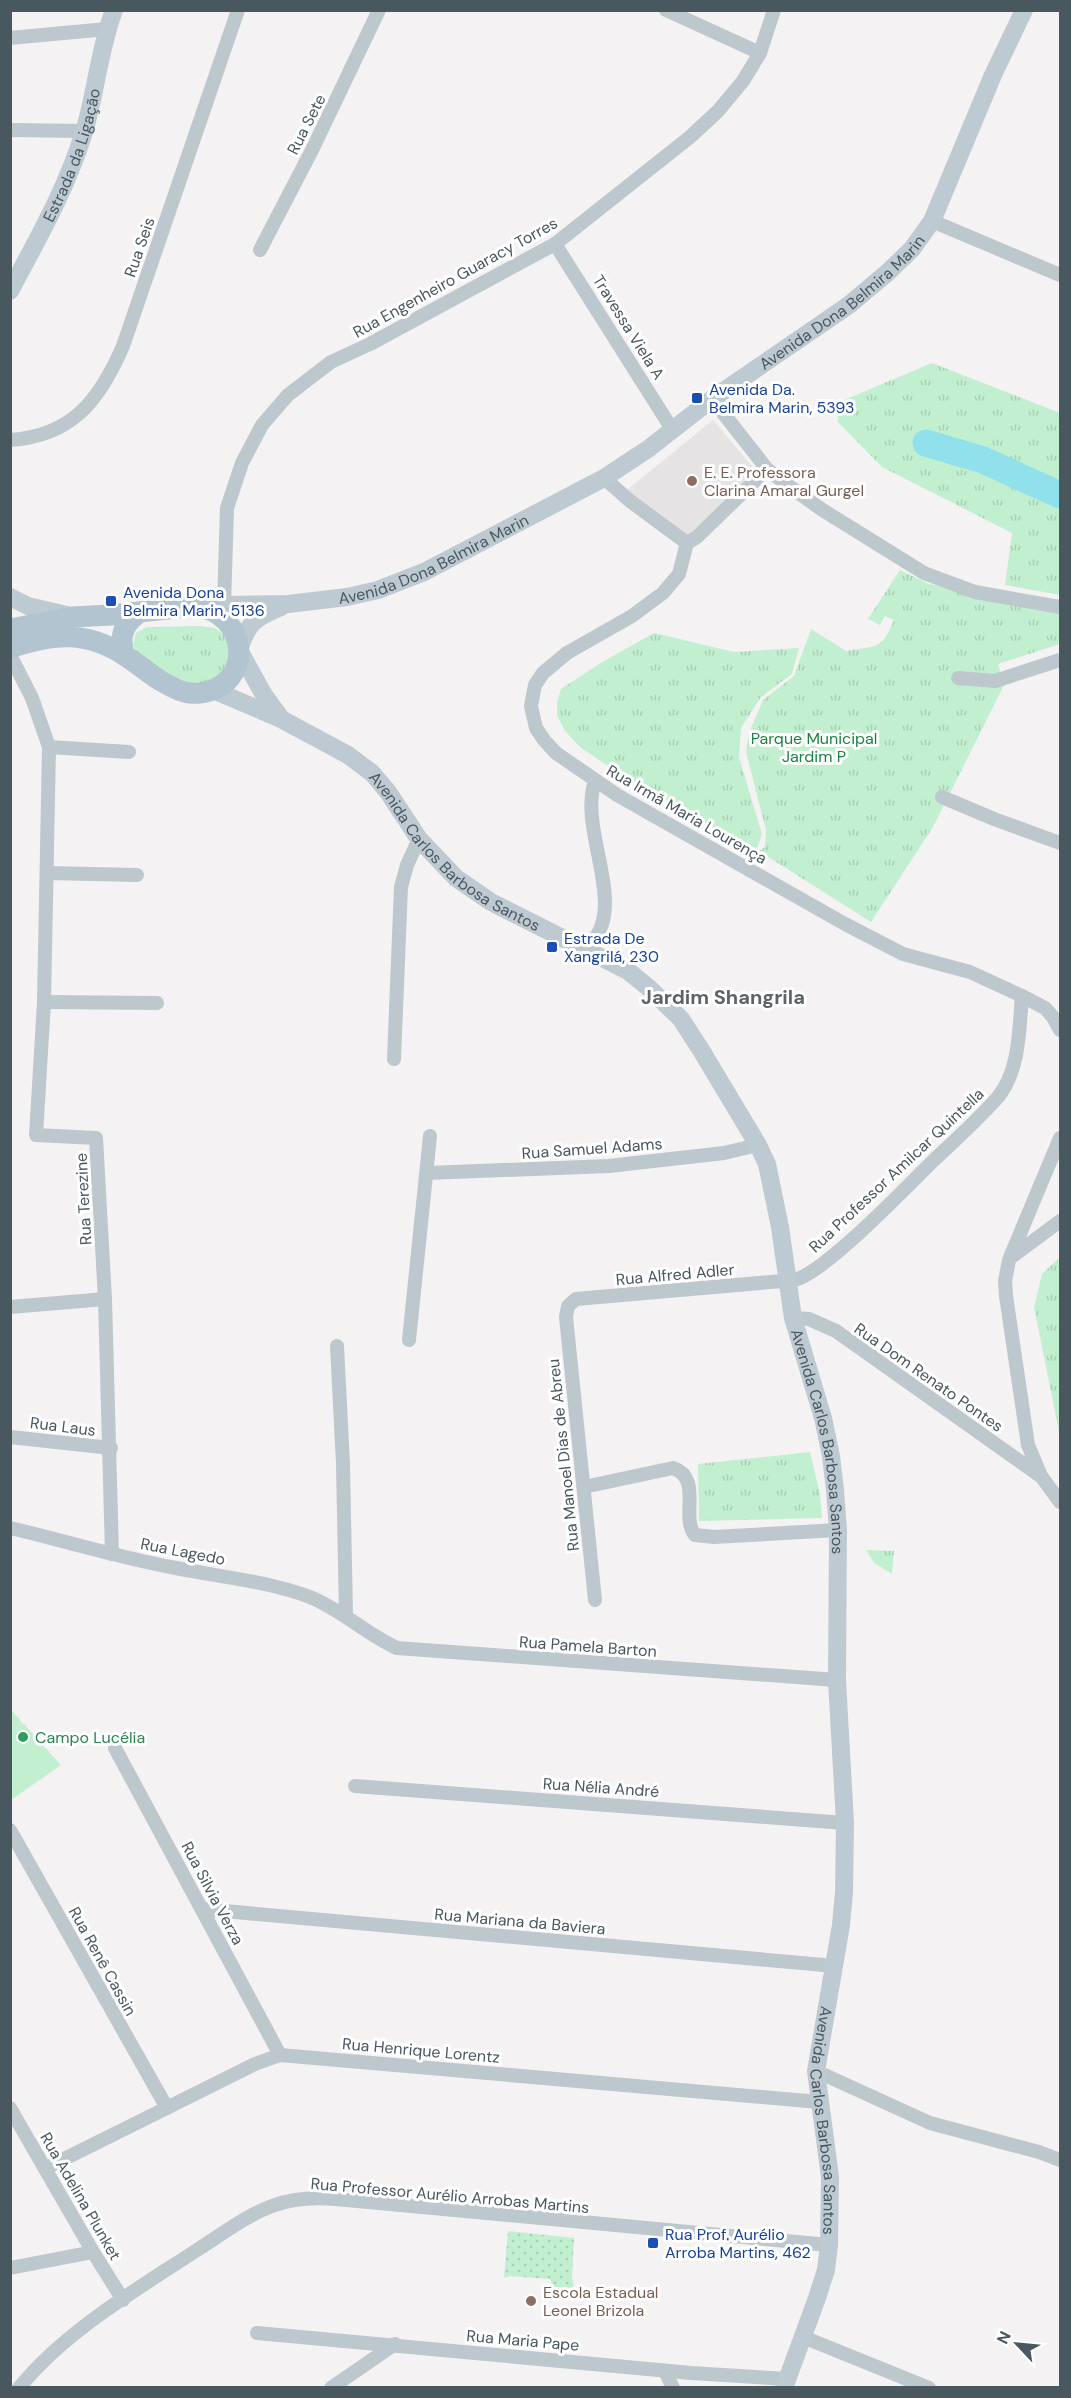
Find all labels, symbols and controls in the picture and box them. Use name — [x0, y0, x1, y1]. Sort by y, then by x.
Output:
street label: Estrada da Ligação — [38, 86, 105, 226]
street label: Rua Sete — [282, 91, 331, 158]
street label: Rua Engenheiro Guaracy Torres — [349, 212, 561, 343]
street label: Rua Seis — [119, 214, 159, 280]
street label: Avenida Dona Belmira Marin — [755, 231, 930, 375]
street label: Travessa Viela A — [588, 271, 669, 384]
place label: Avenida Da. Belmira Marin, 5393 — [709, 379, 855, 418]
marker: Avenida Da. Belmira Marin, 5393 — [690, 391, 704, 405]
place label: E. E. Professora Clarina Amaral Gurgel — [704, 462, 864, 501]
marker: E. E. Professora Clarina Amaral Gurgel — [685, 474, 699, 488]
street label: Avenida Dona Belmira Marin — [337, 509, 532, 609]
place label: Avenida Dona Belmira Marin, 5136 — [123, 582, 265, 621]
marker: Avenida Dona Belmira Marin, 5136 — [104, 594, 118, 608]
park label: Parque Municipal Jardim P — [751, 728, 877, 767]
street label: Rua Irmã Maria Lourença — [603, 760, 771, 869]
street label: Avenida Carlos Barbosa Santos — [364, 767, 544, 936]
place label: Estrada De Xangrilá, 230 — [564, 928, 659, 967]
marker: Estrada De Xangrilá, 230 — [545, 940, 559, 954]
district label: Jardim Shangrila — [641, 984, 805, 1010]
street label: Rua Professor Amilcar Quintella — [804, 1084, 988, 1257]
street label: Rua Samuel Adams — [521, 1133, 663, 1164]
street label: Rua Terezine — [71, 1152, 96, 1246]
street label: Rua Alfred Adler — [615, 1259, 735, 1290]
street label: Rua Dom Renato Pontes — [850, 1318, 1007, 1437]
street label: Avenida Carlos Barbosa Santos — [786, 1326, 848, 1554]
street label: Rua Manoel Dias de Abreu — [543, 1358, 584, 1552]
street label: Rua Laus — [29, 1412, 97, 1441]
street label: Rua Lagedo — [139, 1533, 227, 1570]
street label: Rua Pamela Barton — [518, 1631, 658, 1662]
place label: Campo Lucélia — [35, 1727, 145, 1748]
marker: Campo Lucélia — [16, 1730, 30, 1744]
street label: Rua Nélia André — [542, 1773, 660, 1802]
street label: Rua Silvia Verza — [176, 1838, 249, 1949]
street label: Rua Renê Cassin — [64, 1903, 141, 2019]
street label: Rua Mariana da Baviera — [434, 1904, 606, 1939]
street label: Avenida Carlos Barbosa Santos — [805, 2005, 840, 2235]
street label: Rua Henrique Lorentz — [341, 2033, 501, 2068]
street label: Rua Adelina Plunket — [35, 2129, 126, 2264]
street label: Rua Professor Aurélio Arrobas Martins — [310, 2173, 590, 2218]
place label: Rua Prof. Aurélio Arroba Martins, 462 — [665, 2224, 811, 2263]
marker: Rua Prof. Aurélio Arroba Martins, 462 — [646, 2236, 660, 2250]
place label: Escola Estadual Leonel Brizola — [543, 2282, 658, 2321]
marker: Escola Estadual Leonel Brizola — [524, 2294, 538, 2308]
north arrow — [987, 2314, 1047, 2374]
street label: Rua Maria Pape — [466, 2325, 580, 2356]
text: N — [992, 2328, 1016, 2347]

